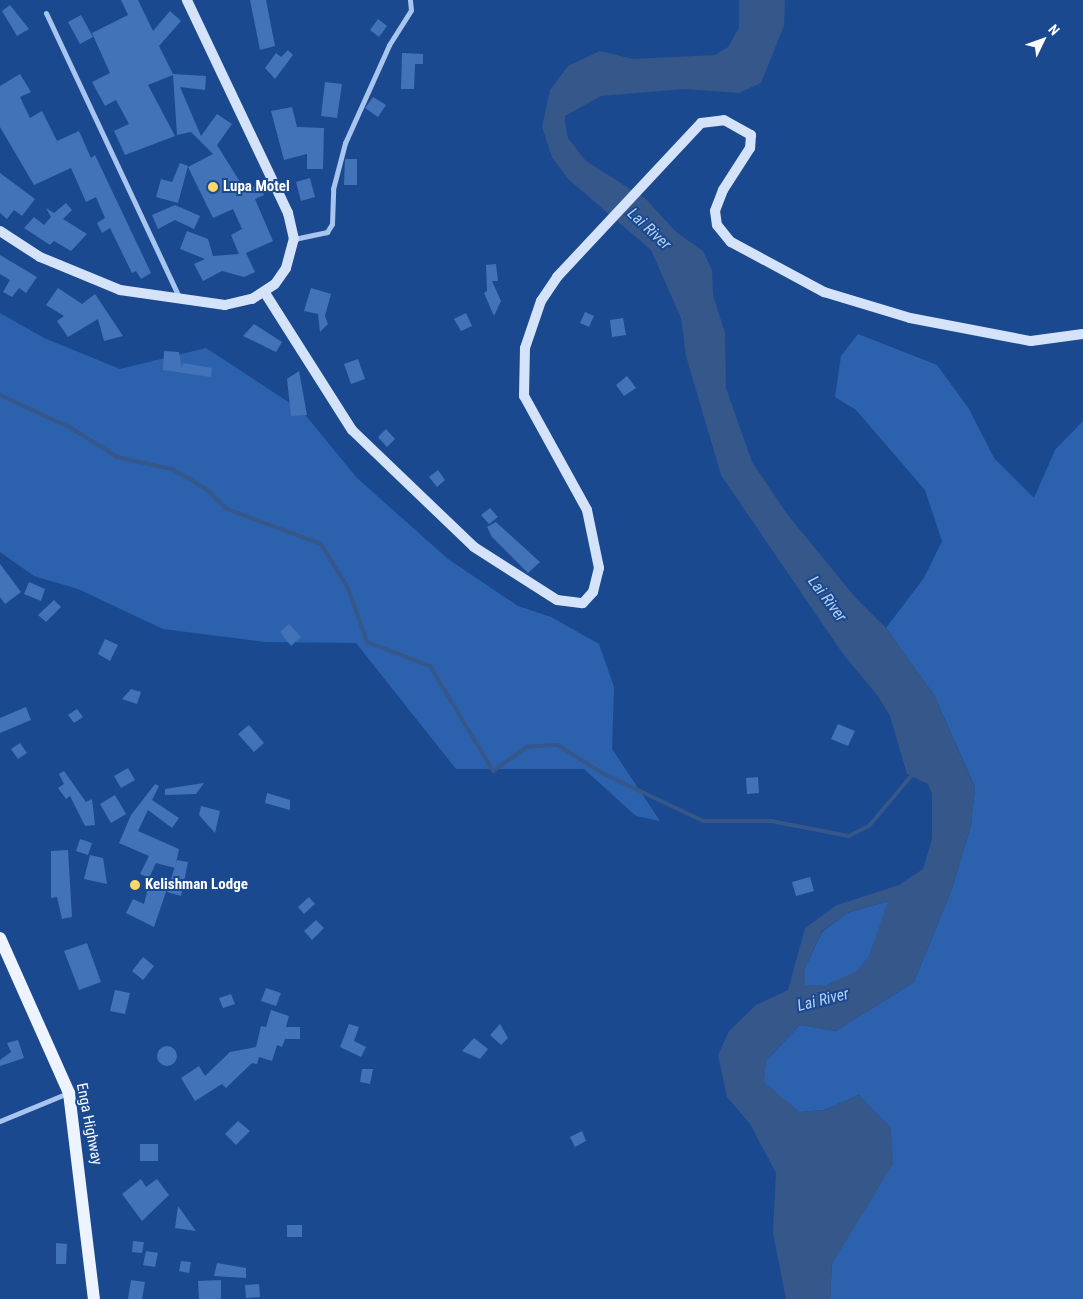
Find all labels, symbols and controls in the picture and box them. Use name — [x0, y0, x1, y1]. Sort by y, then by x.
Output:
north arrow — [1018, 15, 1068, 65]
text: N — [1045, 21, 1063, 38]
place label: Lupa Motel — [223, 178, 290, 196]
marker: Lupa Motel — [207, 181, 219, 193]
water label: Lai River — [623, 204, 675, 254]
water label: Lai River — [804, 572, 850, 626]
place label: Kelishman Lodge — [145, 876, 248, 894]
marker: Kelishman Lodge — [129, 879, 141, 891]
water label: Lai River — [795, 984, 851, 1016]
street label: Enga Highway — [72, 1081, 106, 1167]

